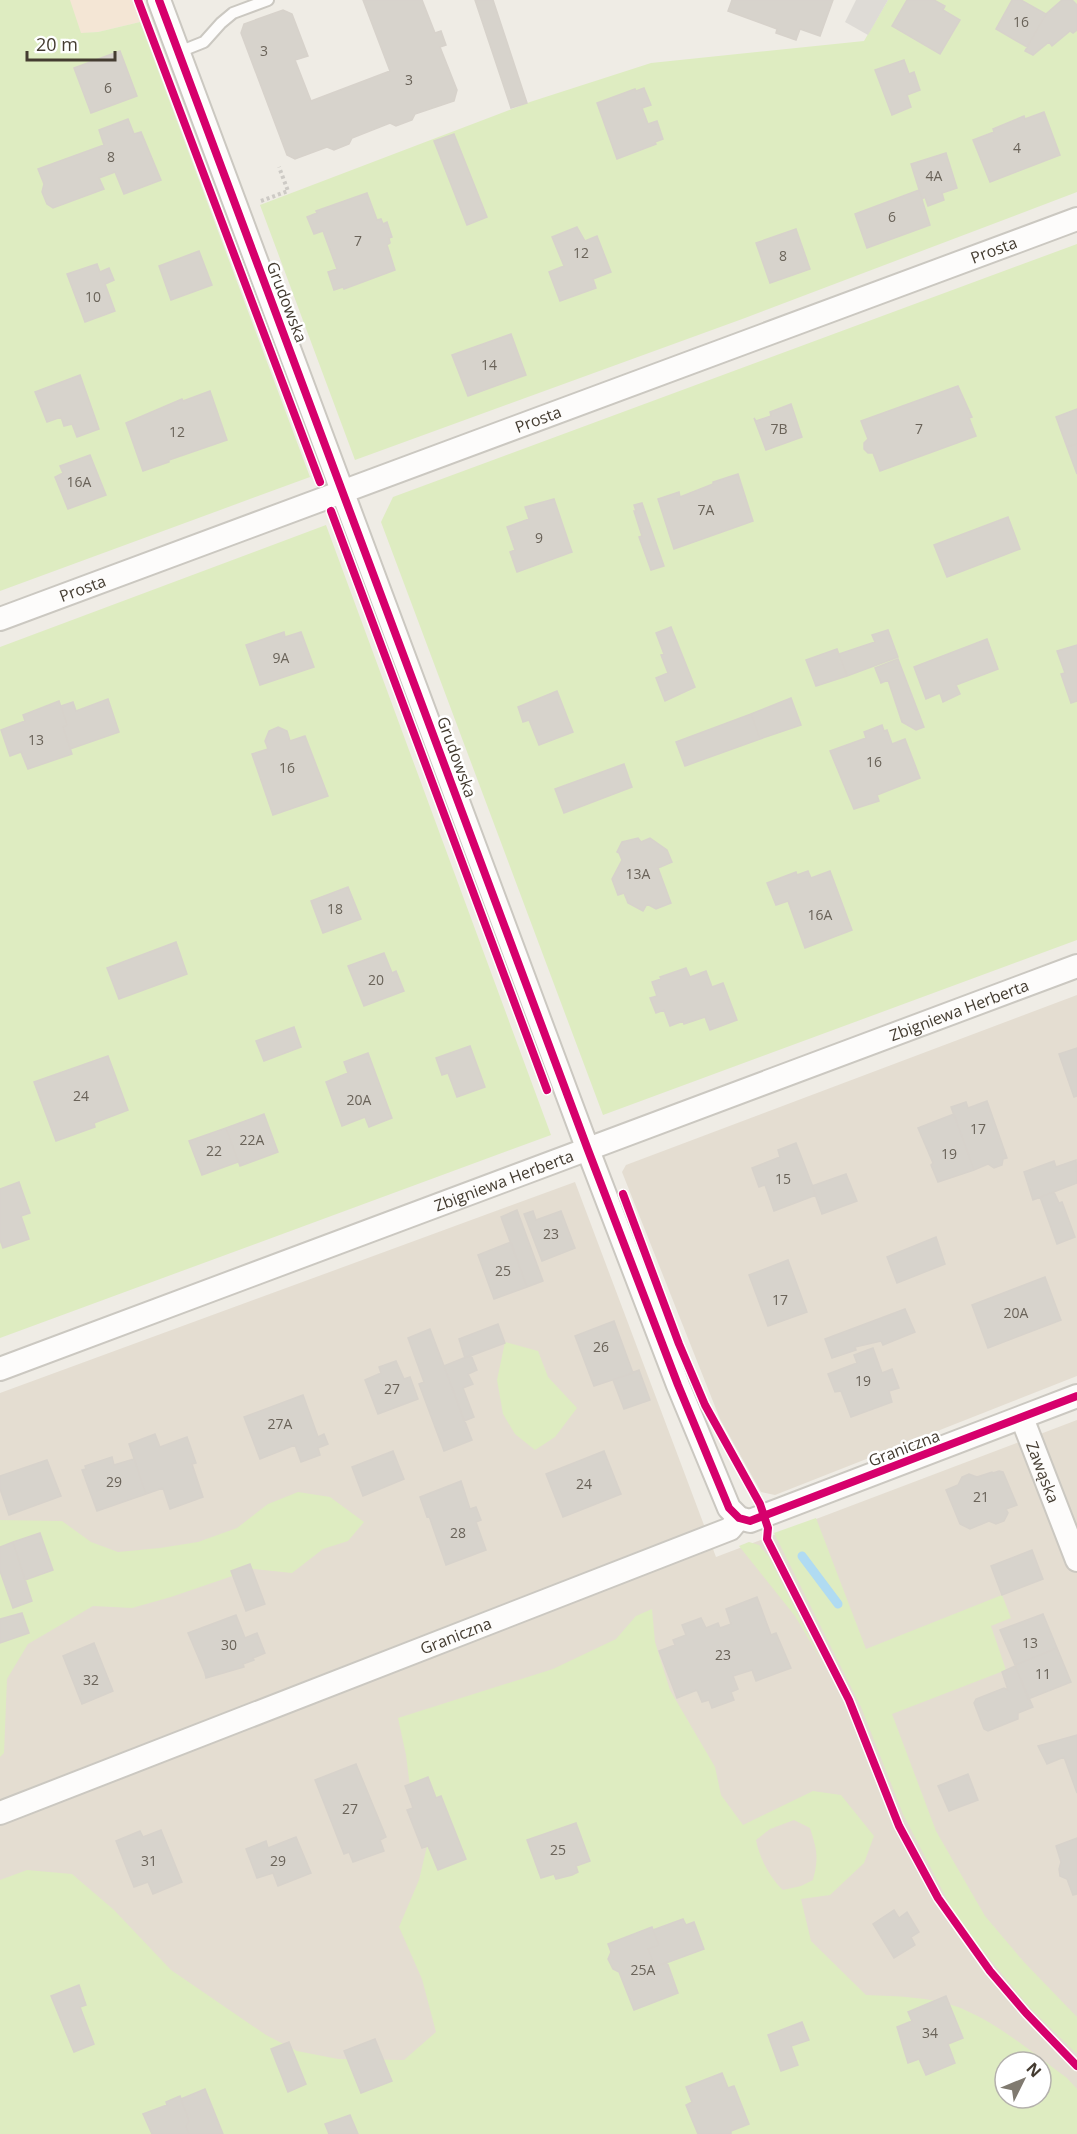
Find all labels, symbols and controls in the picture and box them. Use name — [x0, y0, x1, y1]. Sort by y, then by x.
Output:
house number: 16 — [1013, 12, 1029, 31]
scale bar — [27, 24, 116, 62]
text: 20 m — [36, 32, 78, 56]
house number: 3 — [260, 41, 268, 60]
house number: 3 — [405, 70, 413, 89]
house number: 6 — [104, 78, 112, 97]
house number: 4 — [1013, 138, 1021, 157]
house number: 8 — [107, 147, 115, 166]
house number: 4A — [926, 166, 943, 185]
house number: 6 — [888, 207, 896, 226]
house number: 7 — [354, 231, 362, 250]
street label: Prosta — [967, 231, 1020, 269]
house number: 12 — [573, 243, 589, 262]
house number: 8 — [779, 246, 787, 265]
street label: Grudowska — [262, 259, 312, 345]
house number: 10 — [85, 287, 101, 306]
house number: 14 — [481, 355, 497, 374]
street label: Prosta — [512, 400, 564, 438]
house number: 7B — [770, 419, 788, 438]
house number: 7 — [915, 419, 923, 438]
house number: 12 — [169, 422, 185, 441]
house number: 16A — [67, 472, 92, 491]
house number: 7A — [698, 500, 715, 519]
house number: 9 — [535, 528, 543, 547]
street label: Prosta — [56, 570, 109, 607]
house number: 9A — [273, 648, 290, 667]
street label: Grudowska — [432, 713, 482, 801]
house number: 13 — [28, 730, 44, 749]
house number: 16 — [866, 752, 882, 771]
house number: 16 — [279, 758, 295, 777]
house number: 13A — [626, 864, 651, 883]
house number: 18 — [327, 899, 343, 918]
house number: 16A — [808, 905, 833, 924]
house number: 20 — [368, 970, 384, 989]
street label: Zbigniewa Herberta — [886, 974, 1032, 1046]
house number: 24 — [73, 1086, 89, 1105]
house number: 20A — [347, 1090, 372, 1109]
house number: 17 — [970, 1119, 986, 1138]
house number: 22A — [240, 1130, 265, 1149]
house number: 22 — [206, 1141, 222, 1160]
street label: Zbigniewa Herberta — [431, 1144, 577, 1217]
house number: 19 — [941, 1144, 957, 1163]
house number: 15 — [775, 1169, 791, 1188]
house number: 23 — [543, 1224, 559, 1243]
house number: 25 — [495, 1261, 511, 1280]
house number: 17 — [772, 1290, 788, 1309]
house number: 20A — [1004, 1303, 1029, 1322]
house number: 26 — [593, 1337, 609, 1356]
house number: 19 — [855, 1371, 871, 1390]
house number: 27 — [384, 1379, 400, 1398]
house number: 27A — [268, 1414, 293, 1433]
street label: Graniczna — [865, 1424, 943, 1472]
street label: Zawąska — [1021, 1438, 1065, 1506]
house number: 29 — [106, 1472, 122, 1491]
house number: 24 — [576, 1474, 592, 1493]
house number: 21 — [973, 1487, 989, 1506]
house number: 28 — [450, 1523, 466, 1542]
street label: Graniczna — [417, 1612, 495, 1660]
house number: 13 — [1022, 1633, 1038, 1652]
house number: 30 — [221, 1635, 237, 1654]
house number: 23 — [715, 1645, 731, 1664]
house number: 11 — [1035, 1664, 1051, 1683]
house number: 32 — [83, 1670, 99, 1689]
house number: 27 — [342, 1799, 358, 1818]
house number: 25 — [550, 1840, 566, 1859]
house number: 31 — [141, 1851, 157, 1870]
house number: 29 — [270, 1851, 286, 1870]
house number: 25A — [631, 1960, 656, 1979]
house number: 34 — [922, 2023, 938, 2042]
north arrow — [993, 2050, 1053, 2110]
text: N — [1021, 2058, 1046, 2082]

